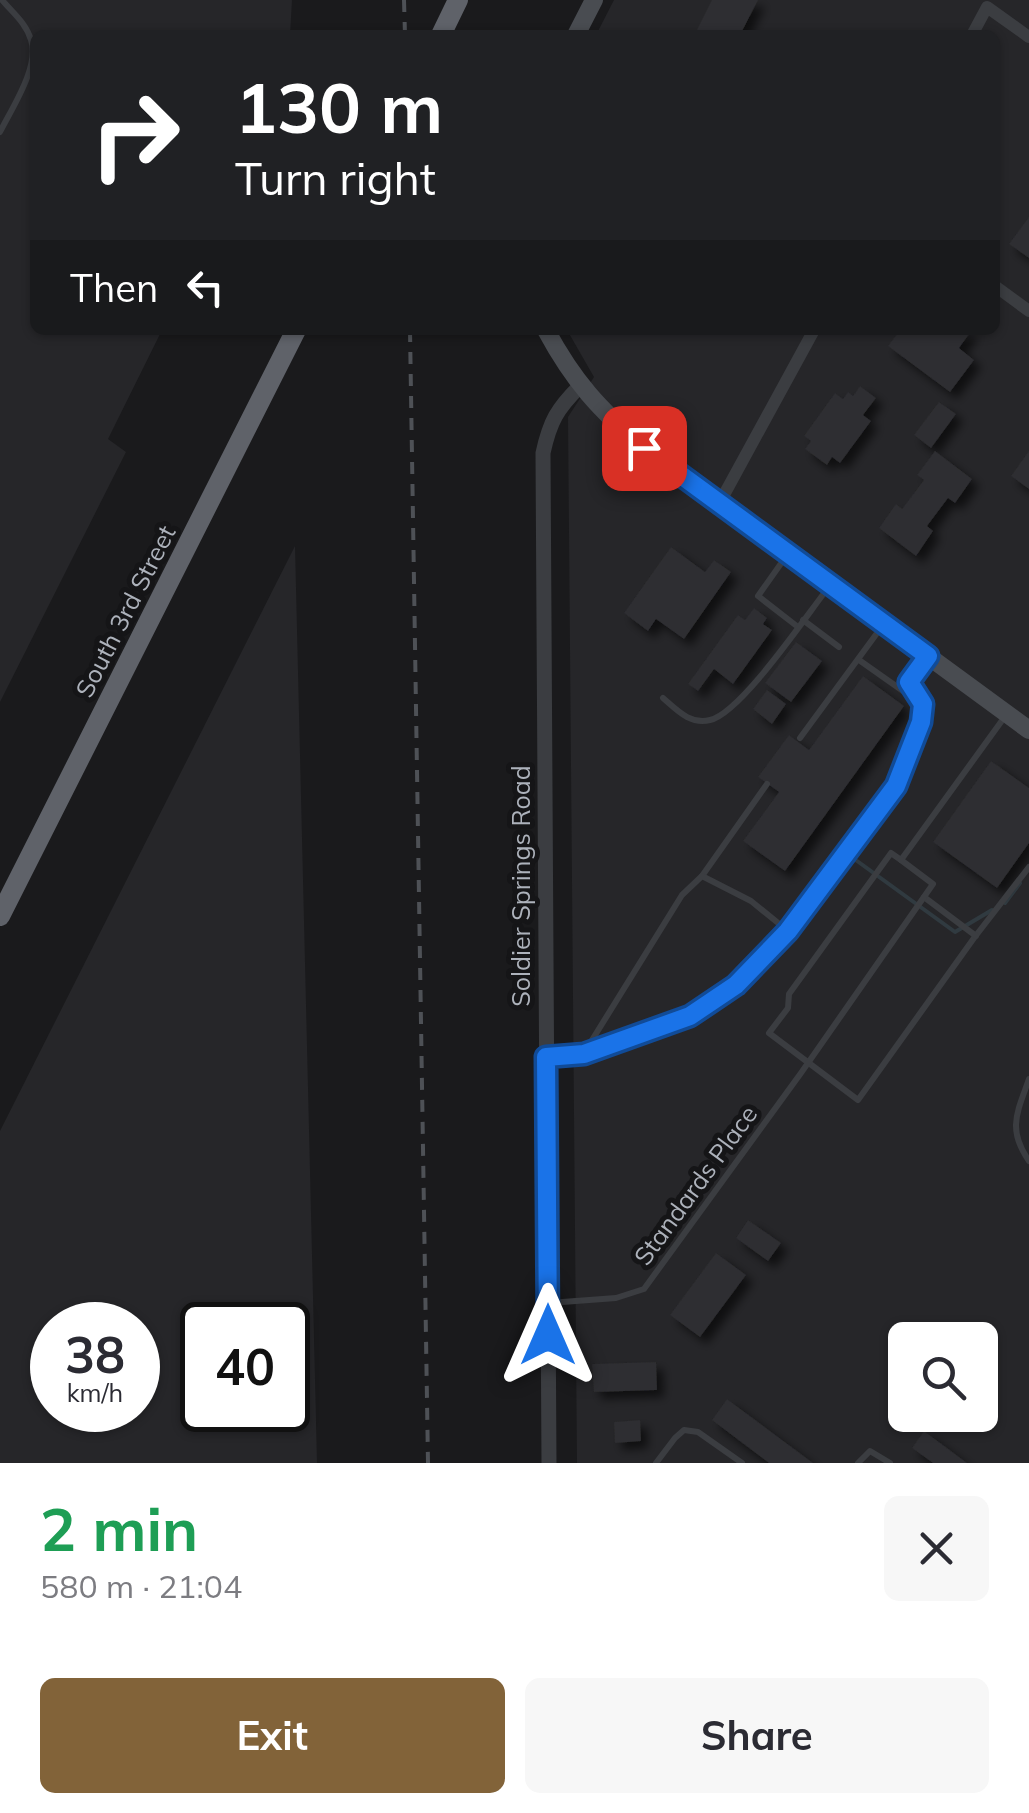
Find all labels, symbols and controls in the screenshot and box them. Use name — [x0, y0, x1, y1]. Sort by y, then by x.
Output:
text: 130 m — [235, 63, 443, 151]
icon: right — [70, 70, 200, 200]
text: Turn right — [235, 150, 436, 206]
icon: left — [178, 260, 233, 315]
text: Then — [70, 264, 158, 312]
pin — [602, 406, 687, 491]
icon: arrive — [617, 421, 672, 476]
street label: South 3rd Street — [68, 520, 182, 702]
street label: Soldier Springs Road — [505, 765, 536, 1007]
street label: Standards Place — [627, 1099, 763, 1271]
position arrow — [496, 1283, 600, 1387]
speed limit sign: 40 — [180, 1302, 310, 1432]
map controls — [888, 1322, 998, 1432]
button: search — [888, 1322, 998, 1432]
text: 38 — [65, 1323, 125, 1386]
text: km/h — [67, 1377, 123, 1408]
text: 2 min — [40, 1491, 198, 1566]
button: close — [884, 1496, 989, 1601]
text: 580 m · 21:04 — [40, 1566, 242, 1606]
button: Exit — [40, 1678, 505, 1793]
button: Share — [525, 1678, 989, 1793]

